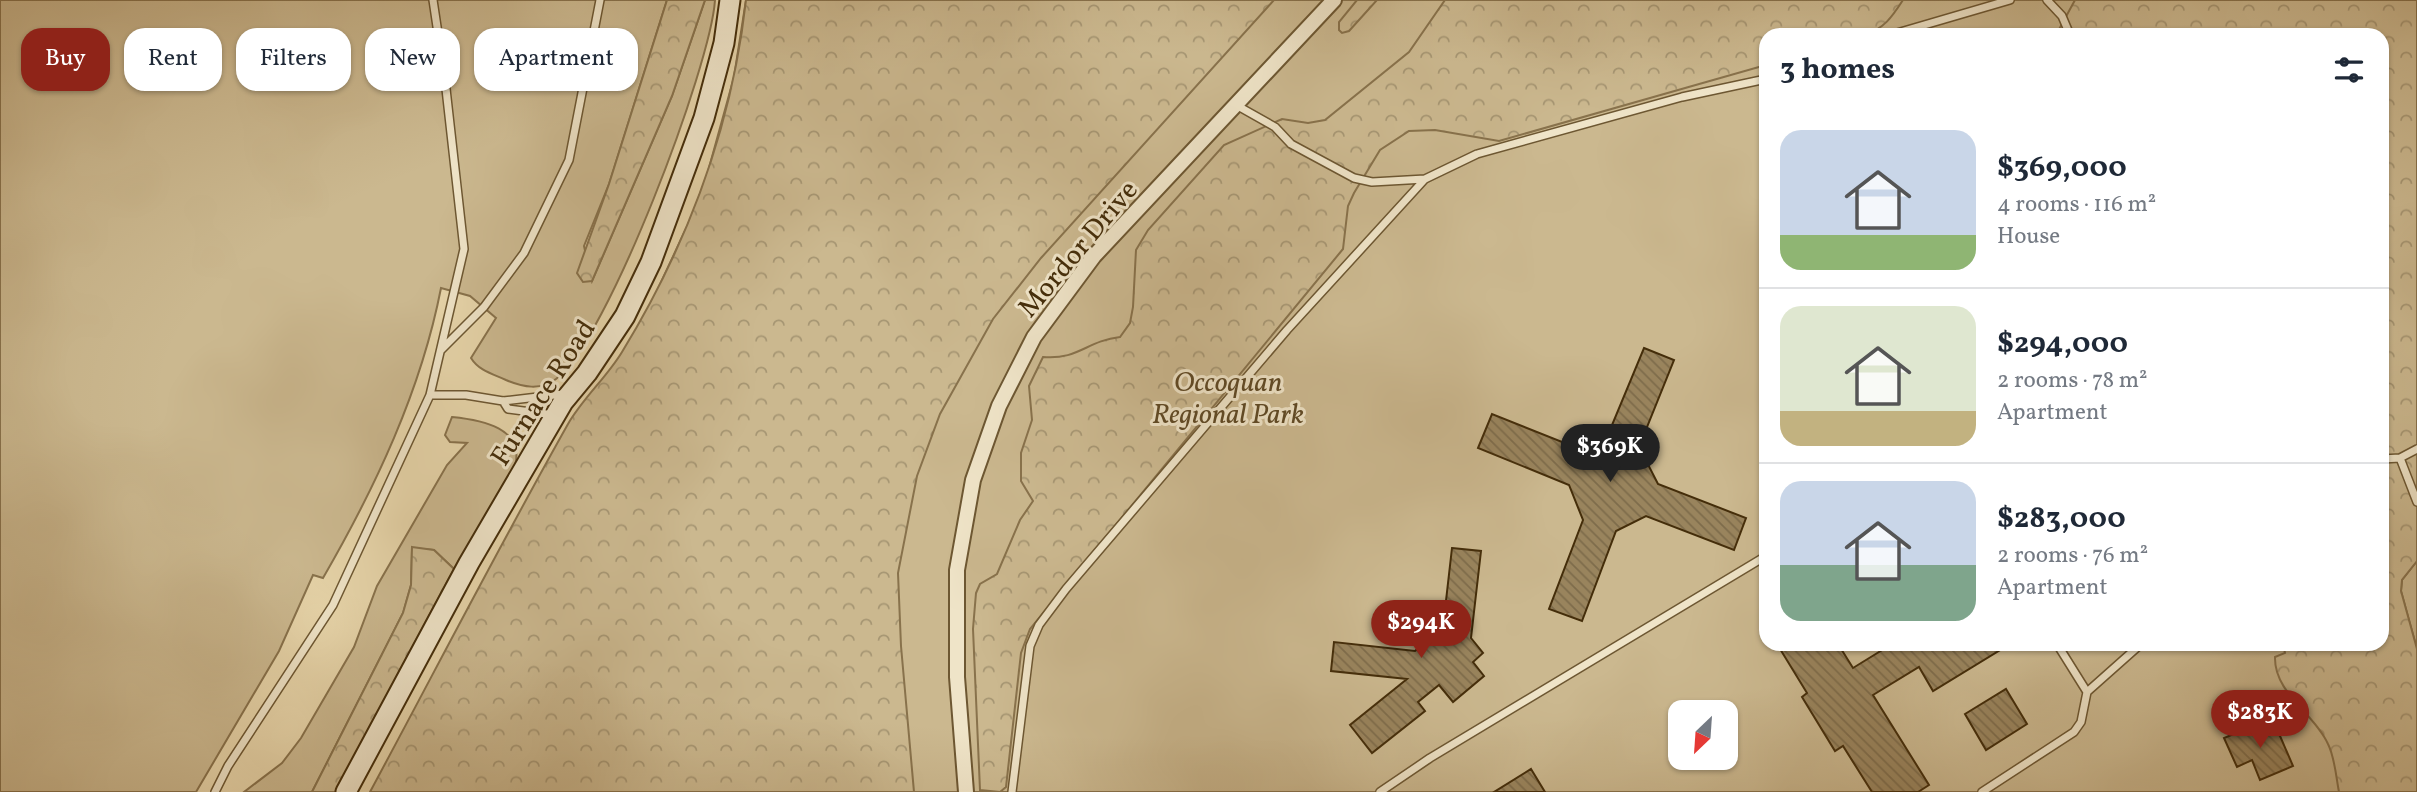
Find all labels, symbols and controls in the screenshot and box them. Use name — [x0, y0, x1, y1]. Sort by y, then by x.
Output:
chip: Buy — [21, 28, 110, 91]
chip: Rent — [124, 28, 222, 91]
chip: Filters — [236, 28, 351, 91]
chip: New — [365, 28, 460, 91]
chip: Apartment — [474, 28, 638, 91]
text: 3 homes — [1780, 49, 1895, 91]
icon: filters — [2330, 51, 2368, 89]
text: $369,000 — [1997, 147, 2127, 189]
icon: home — [1836, 158, 1920, 242]
street label: Mordor Drive — [1010, 173, 1148, 327]
text: 4 rooms · 116 m² — [1997, 189, 2156, 221]
text: House — [1997, 221, 2060, 253]
street label: Furnace Road — [482, 312, 606, 474]
text: $294,000 — [1997, 323, 2128, 365]
icon: home — [1836, 334, 1920, 418]
park label: Occoquan Regional Park — [1152, 364, 1304, 435]
text: 2 rooms · 78 m² — [1997, 365, 2148, 397]
text: Apartment — [1997, 397, 2108, 429]
pin: $369K — [1561, 424, 1659, 484]
text: $369K — [1577, 431, 1643, 463]
text: $283,000 — [1997, 498, 2126, 540]
icon: home — [1836, 509, 1920, 593]
text: 2 rooms · 76 m² — [1997, 540, 2148, 572]
text: Apartment — [1997, 572, 2108, 604]
pin: $294K — [1372, 600, 1470, 660]
text: $294K — [1387, 607, 1455, 639]
pin: $283K — [2211, 690, 2309, 750]
text: $283K — [2227, 697, 2293, 729]
north arrow — [1668, 700, 1738, 770]
map controls — [1668, 700, 1738, 770]

